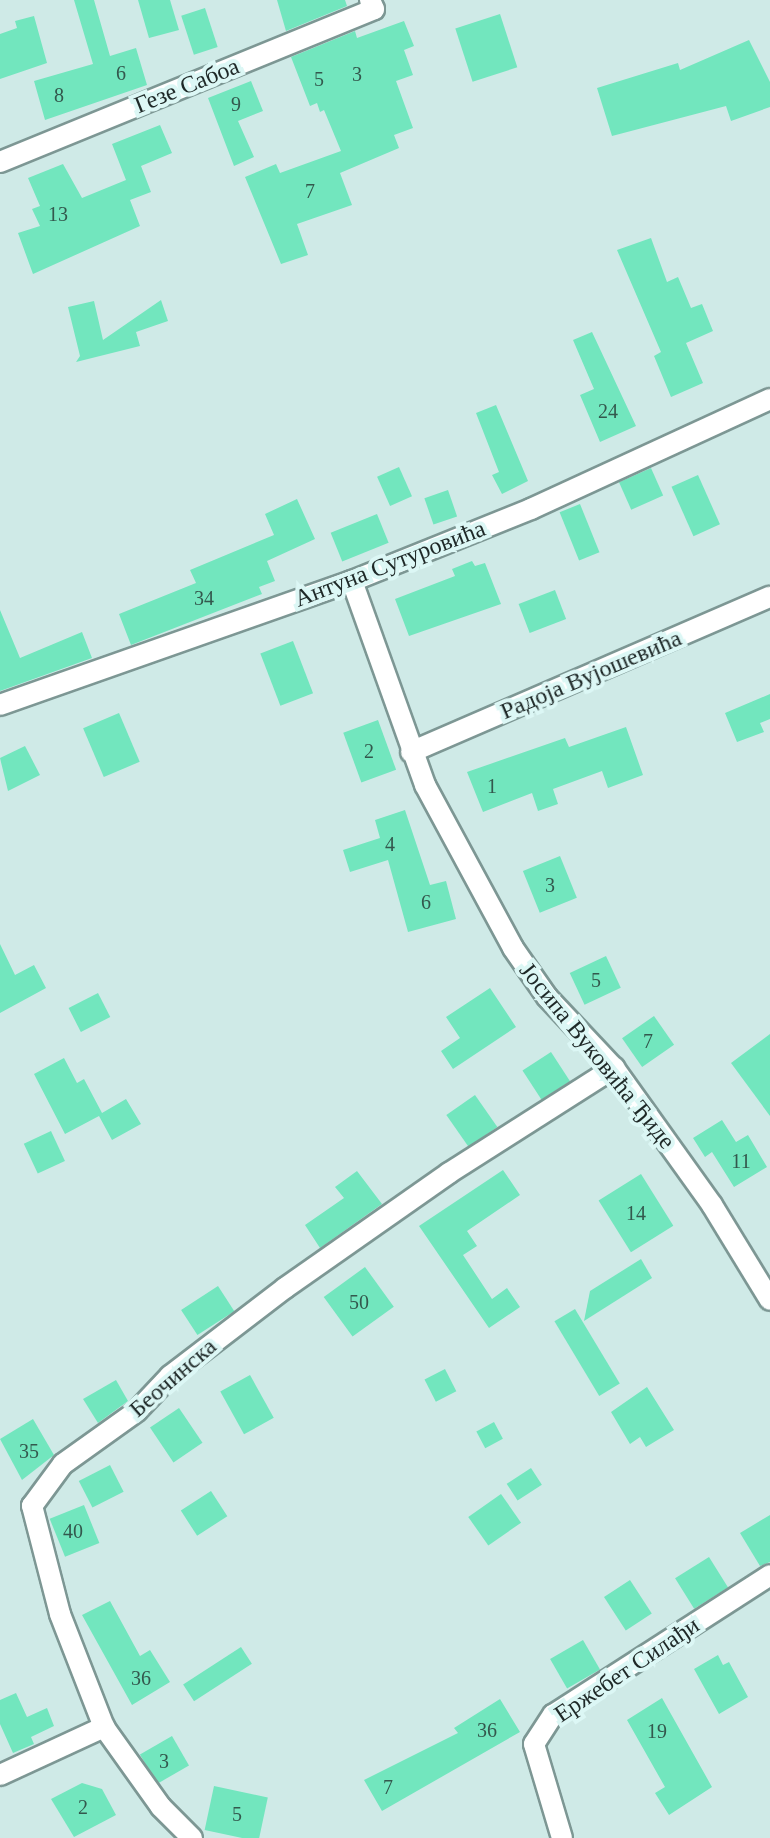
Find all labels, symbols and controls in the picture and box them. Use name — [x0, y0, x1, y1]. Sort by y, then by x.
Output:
street label: Гезе Сабоа — [130, 52, 244, 120]
house number: 6 — [116, 61, 126, 85]
house number: 3 — [352, 62, 362, 86]
house number: 5 — [314, 67, 324, 91]
house number: 8 — [54, 83, 64, 107]
house number: 9 — [231, 92, 241, 116]
house number: 7 — [305, 179, 315, 203]
house number: 13 — [48, 202, 68, 226]
house number: 24 — [598, 399, 618, 423]
street label: Антуна Сутуровића — [290, 514, 490, 614]
house number: 34 — [194, 586, 214, 610]
street label: Радоја Вујошевића — [496, 624, 686, 726]
house number: 2 — [364, 739, 374, 763]
house number: 1 — [487, 774, 497, 798]
house number: 4 — [385, 832, 395, 856]
house number: 3 — [545, 873, 555, 897]
house number: 6 — [421, 890, 431, 914]
street label: Јосипа Вуковића Ђиде — [513, 957, 681, 1155]
house number: 5 — [591, 968, 601, 992]
house number: 7 — [643, 1029, 653, 1053]
house number: 11 — [731, 1149, 751, 1173]
house number: 14 — [626, 1201, 646, 1225]
house number: 50 — [349, 1290, 369, 1314]
street label: Беочинска — [123, 1332, 223, 1424]
house number: 35 — [19, 1439, 39, 1463]
house number: 40 — [63, 1519, 83, 1543]
street label: Ержебет Силађи — [549, 1611, 705, 1729]
house number: 36 — [131, 1666, 151, 1690]
house number: 36 — [477, 1718, 497, 1742]
house number: 19 — [647, 1719, 667, 1743]
house number: 3 — [159, 1749, 169, 1773]
house number: 7 — [383, 1775, 393, 1799]
house number: 2 — [78, 1795, 88, 1819]
house number: 5 — [232, 1802, 242, 1826]

